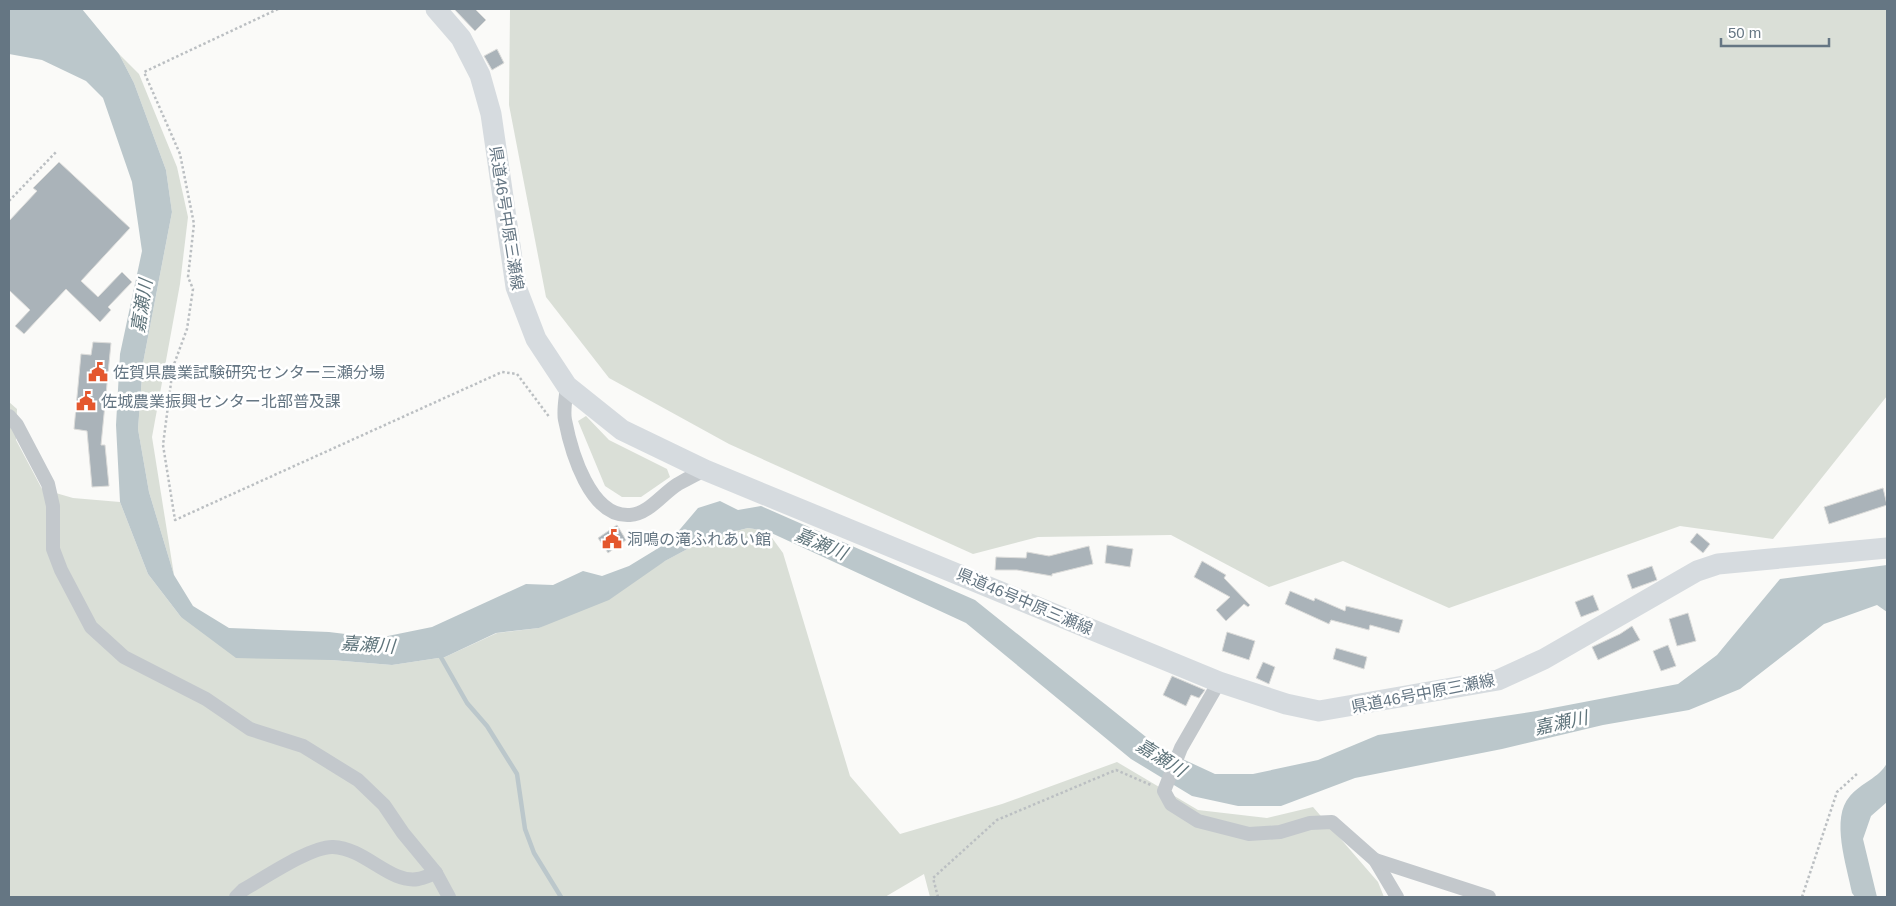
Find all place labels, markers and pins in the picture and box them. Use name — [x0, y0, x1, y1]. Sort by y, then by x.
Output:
public building icon: 佐賀県農業試験研究センター三瀬分場 — [87, 361, 109, 383]
place label: 佐賀県農業試験研究センター三瀬分場 — [113, 364, 385, 381]
public building icon: 佐城農業振興センター北部普及課 — [75, 390, 97, 412]
place label: 佐城農業振興センター北部普及課 — [101, 393, 341, 410]
public building icon: 洞鳴の滝ふれあい館 — [601, 528, 623, 550]
place label: 洞鳴の滝ふれあい館 — [627, 531, 771, 548]

